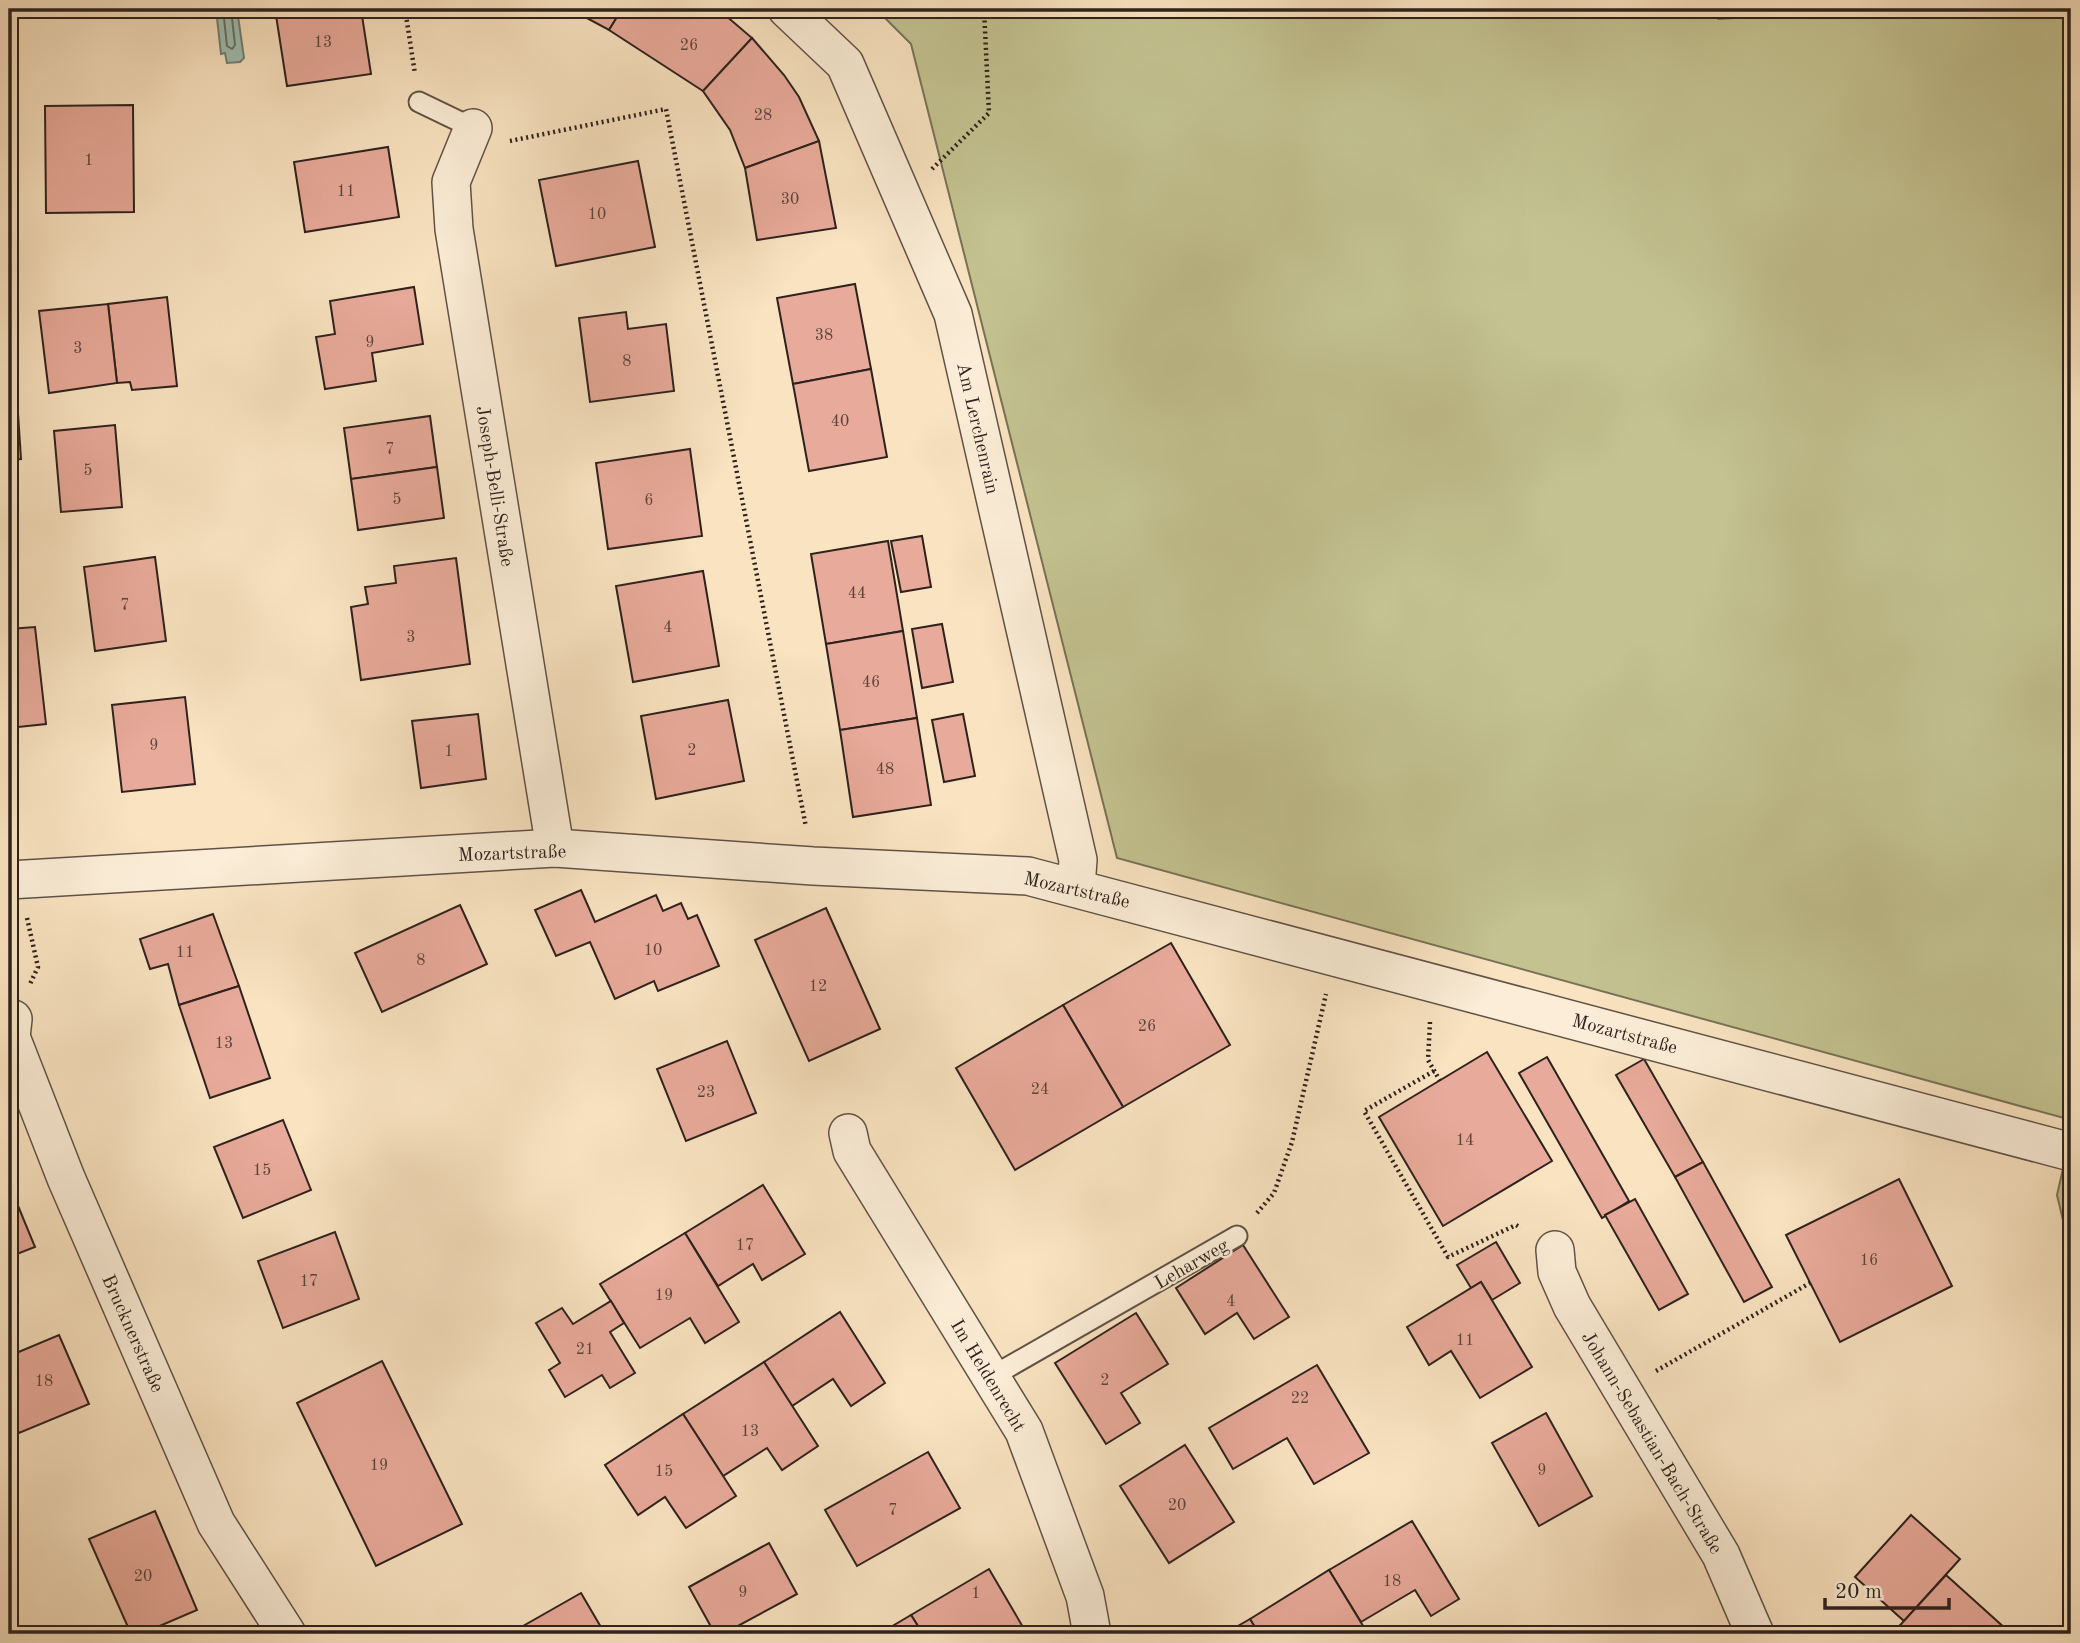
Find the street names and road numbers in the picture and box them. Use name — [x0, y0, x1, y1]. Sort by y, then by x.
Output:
street label: Am Lerchenrain — [952, 361, 1001, 496]
street label: Joseph-Belli-Straße — [471, 405, 516, 568]
street label: Mozartstraße — [458, 843, 567, 866]
street label: Mozartstraße — [1022, 870, 1131, 913]
street label: Mozartstraße — [1570, 1012, 1679, 1059]
street label: Leharweg — [1152, 1236, 1233, 1294]
street label: Brucknerstraße — [97, 1272, 166, 1396]
street label: Im Heldenrecht — [946, 1317, 1028, 1436]
street label: Johann-Sebastian-Bach-Straße — [1577, 1329, 1725, 1558]

